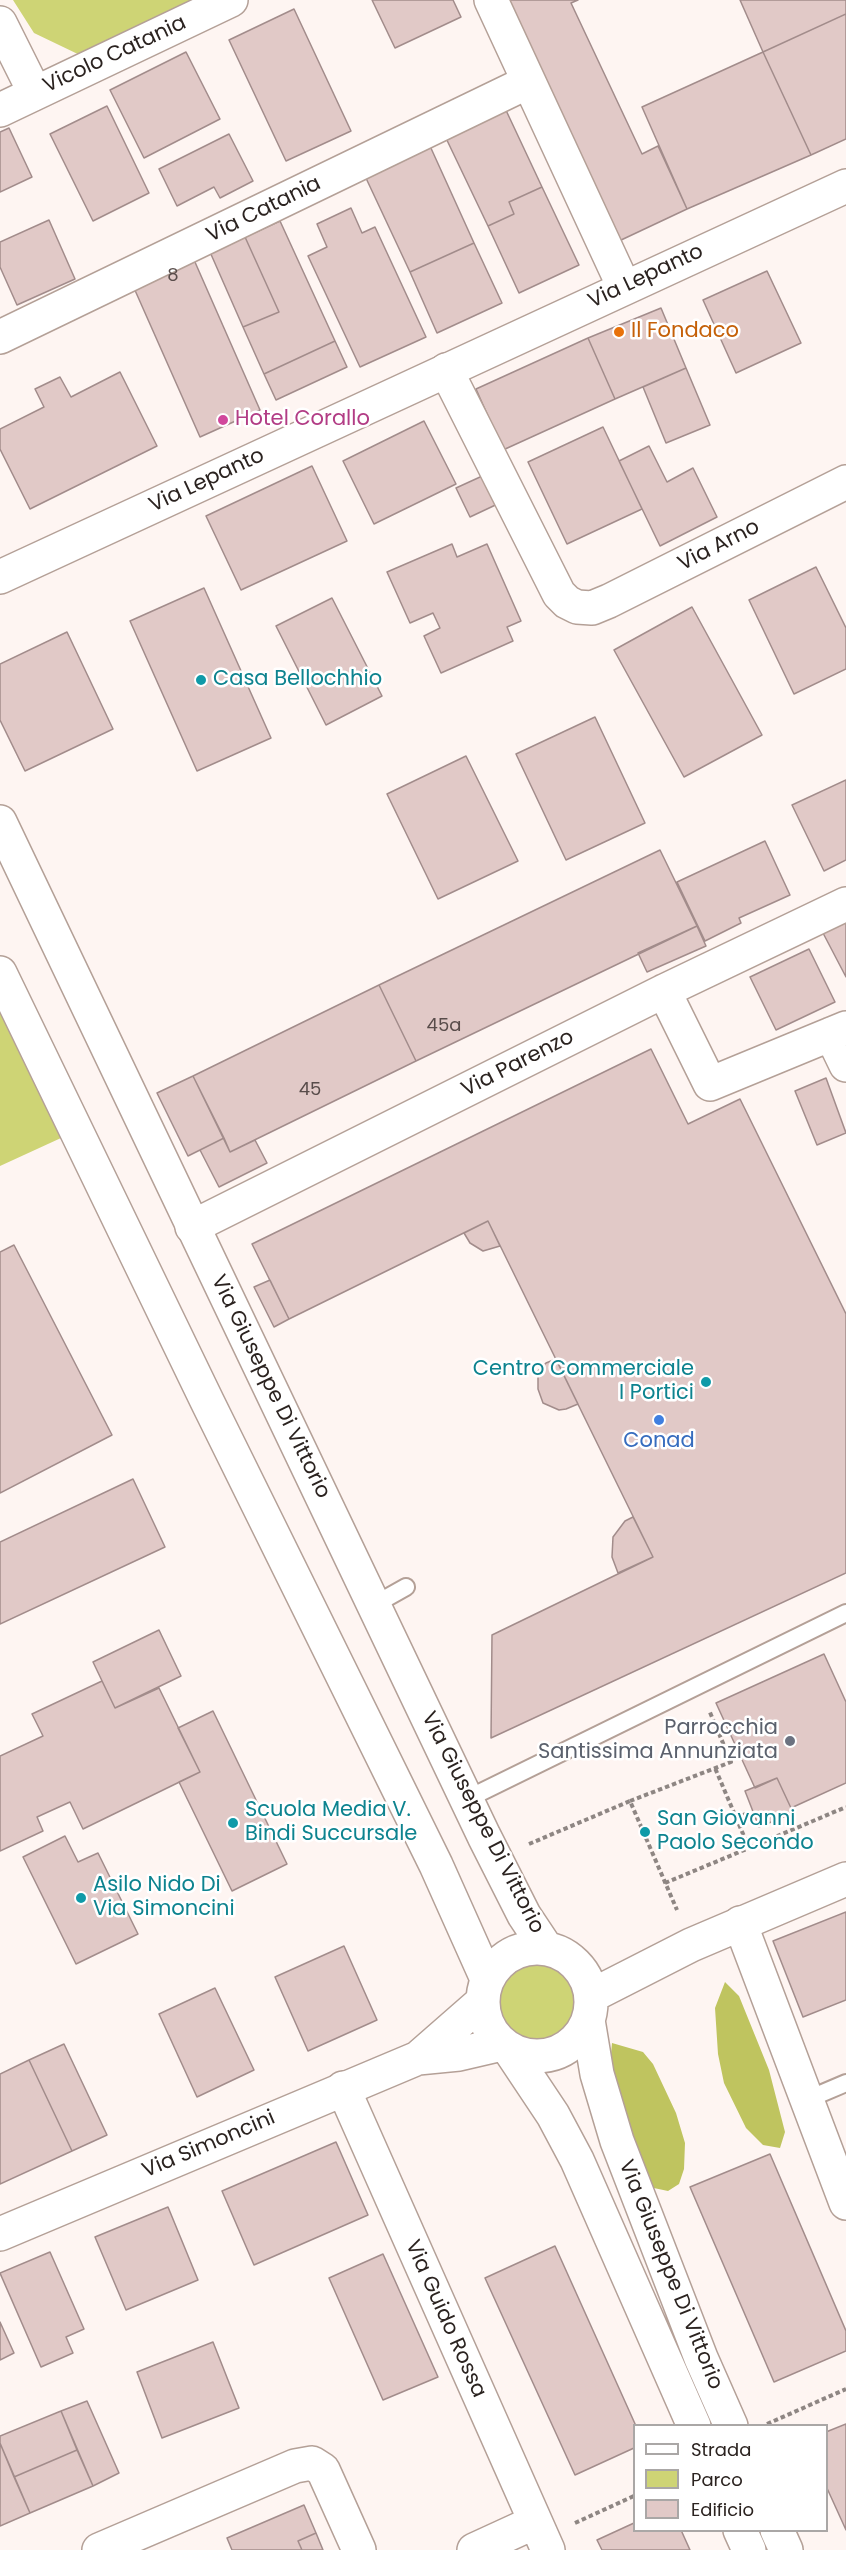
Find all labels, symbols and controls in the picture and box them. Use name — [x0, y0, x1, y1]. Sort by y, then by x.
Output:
street label: Vicolo Catania — [40, 11, 190, 99]
street label: Via Catania — [203, 171, 325, 249]
street label: Via Lepanto — [584, 239, 708, 315]
house number: 8 — [167, 265, 179, 287]
place label: Il Fondaco — [631, 319, 739, 345]
marker: Il Fondaco — [612, 325, 626, 339]
place label: Hotel Corallo — [235, 407, 370, 433]
marker: Hotel Corallo — [216, 413, 230, 427]
street label: Via Lepanto — [145, 443, 269, 519]
street label: Via Arno — [674, 515, 764, 577]
place label: Casa Bellochhio — [213, 667, 382, 693]
marker: Casa Bellochhio — [194, 673, 208, 687]
house number: 45a — [427, 1015, 461, 1037]
street label: Via Parenzo — [458, 1025, 578, 1103]
house number: 45 — [299, 1079, 321, 1101]
street label: Via Giuseppe Di Vittorio — [205, 1271, 335, 1503]
place label: Centro Commerciale I Portici — [473, 1357, 694, 1407]
marker: Centro Commerciale I Portici — [699, 1375, 713, 1389]
marker: Conad — [652, 1413, 666, 1427]
place label: Conad — [623, 1429, 695, 1455]
street label: Via Giuseppe Di Vittorio — [415, 1708, 549, 1938]
place label: Parrocchia Santissima Annunziata — [538, 1716, 778, 1766]
marker: Parrocchia Santissima Annunziata — [783, 1734, 797, 1748]
place label: Scuola Media V. Bindi Succursale — [245, 1798, 417, 1848]
place label: San Giovanni Paolo Secondo — [657, 1807, 814, 1857]
marker: Scuola Media V. Bindi Succursale — [226, 1816, 240, 1830]
marker: San Giovanni Paolo Secondo — [638, 1825, 652, 1839]
place label: Asilo Nido Di Via Simoncini — [93, 1873, 235, 1923]
marker: Asilo Nido Di Via Simoncini — [74, 1891, 88, 1905]
street label: Via Simoncini — [139, 2106, 279, 2184]
street label: Via Giuseppe Di Vittorio — [612, 2157, 728, 2393]
street label: Via Guido Rossa — [399, 2236, 491, 2402]
legend — [633, 2424, 828, 2532]
text: Strada — [691, 2437, 751, 2462]
text: Parco — [691, 2467, 743, 2492]
text: Edificio — [691, 2497, 754, 2522]

